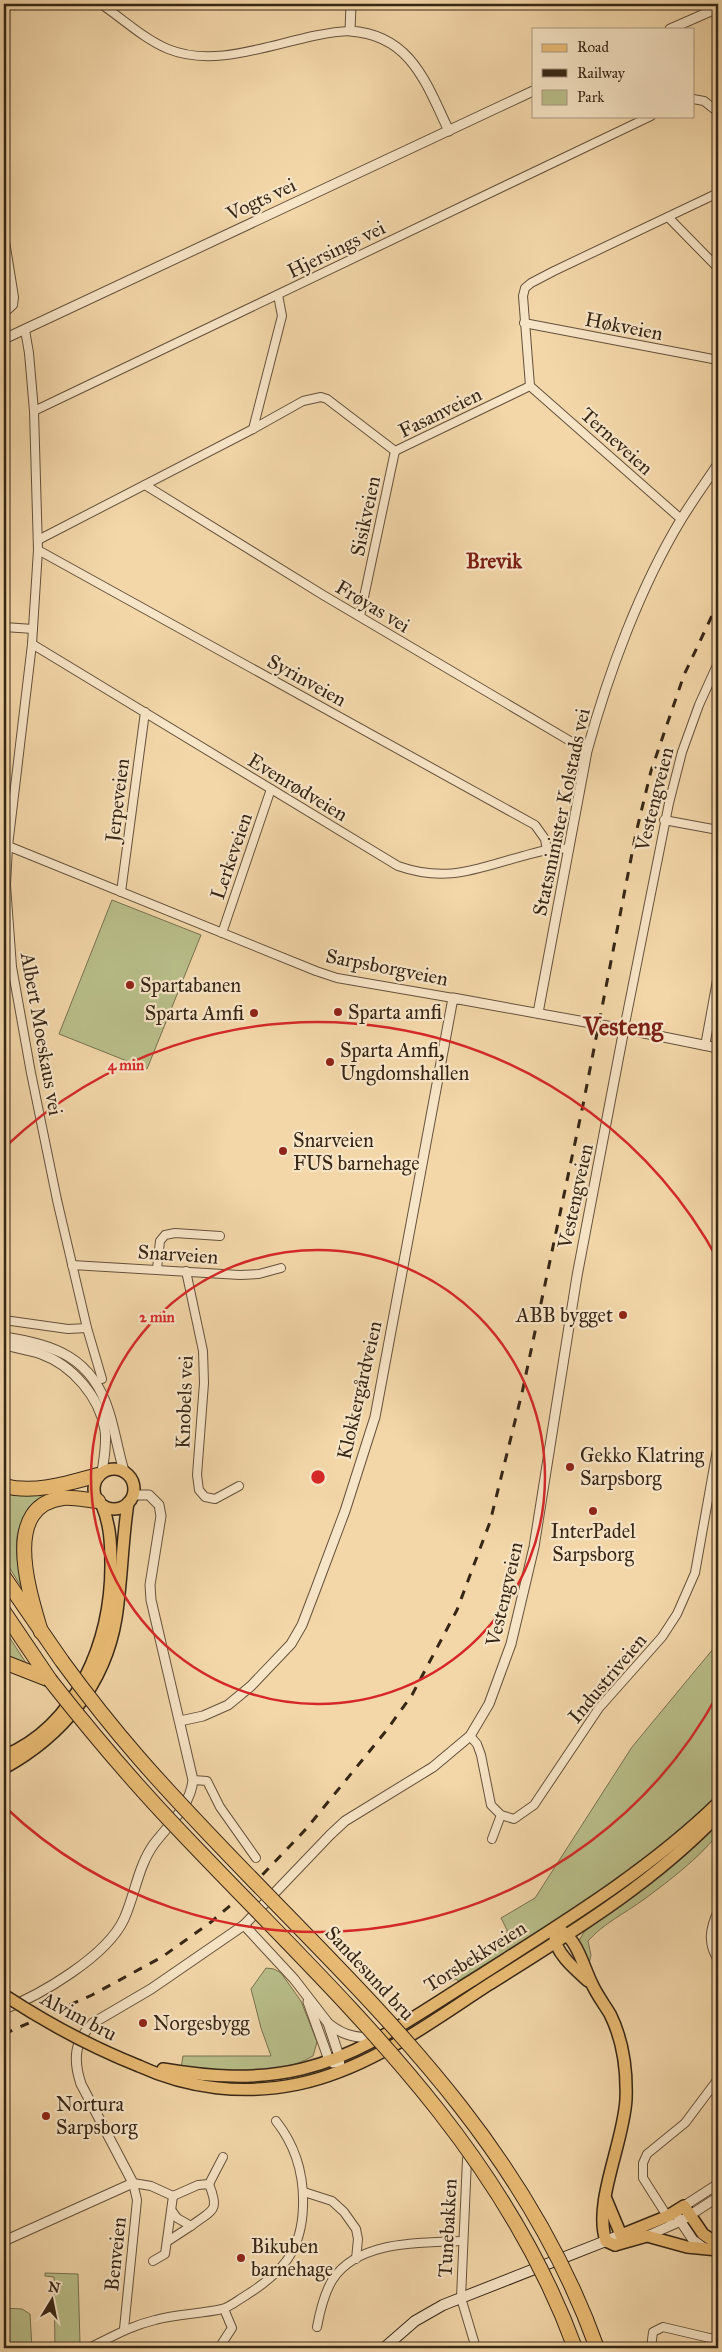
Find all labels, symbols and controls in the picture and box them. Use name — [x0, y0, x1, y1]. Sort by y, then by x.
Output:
legend — [532, 28, 694, 118]
text: Road — [577, 38, 609, 56]
text: Railway — [577, 64, 626, 82]
text: Park — [577, 88, 604, 106]
street label: Vogts vei — [222, 172, 300, 227]
street label: Hjersings vei — [283, 215, 390, 284]
street label: Høkveien — [583, 307, 665, 345]
street label: Fasanveien — [394, 382, 486, 442]
street label: Terneveien — [576, 402, 658, 480]
street label: Sisikveien — [345, 474, 385, 558]
district label: Brevik — [466, 548, 523, 574]
street label: Frøyas vei — [331, 574, 415, 638]
street label: Syrinveien — [263, 649, 351, 712]
street label: Statsminister Kolstads vei — [527, 706, 595, 918]
street label: Vestengveien — [629, 744, 680, 855]
street label: Evenrødveien — [244, 748, 352, 826]
street label: Jerpeveien — [100, 757, 135, 845]
street label: Lerkeveien — [205, 809, 257, 902]
street label: Sarpsborgveien — [324, 943, 450, 992]
street label: Albert Moeskaus vei — [16, 950, 68, 1118]
place label: Spartabanen — [140, 973, 241, 997]
marker: Spartabanen — [124, 979, 136, 991]
place label: Sparta amfi — [348, 1000, 443, 1024]
place label: Sparta Amfi — [145, 1001, 244, 1025]
marker: Sparta amfi — [332, 1006, 344, 1018]
marker: Sparta Amfi — [248, 1007, 260, 1019]
district label: Vesteng — [582, 1011, 664, 1043]
place label: Sparta Amfi, Ungdomshallen — [340, 1038, 469, 1086]
text: 4 min — [108, 1056, 145, 1075]
marker: Sparta Amfi, Ungdomshallen — [324, 1056, 336, 1068]
place label: Snarveien FUS barnehage — [293, 1128, 420, 1176]
street label: Vestengveien — [552, 1141, 599, 1252]
marker: Snarveien FUS barnehage — [277, 1145, 289, 1157]
street label: Snarveien — [137, 1239, 219, 1269]
place label: ABB bygget — [515, 1303, 613, 1328]
text: 2 min — [139, 1308, 176, 1326]
marker: ABB bygget — [617, 1309, 629, 1321]
street label: Klokkergårdveien — [331, 1318, 388, 1462]
street label: Knobels vei — [170, 1354, 198, 1449]
place label: Gekko Klatring Sarpsborg — [580, 1443, 705, 1491]
marker: Gekko Klatring Sarpsborg — [564, 1461, 576, 1473]
centre of rings — [309, 1468, 327, 1486]
marker: InterPadel Sarpsborg — [587, 1505, 599, 1517]
place label: InterPadel Sarpsborg — [550, 1519, 636, 1567]
street label: Vestengveien — [480, 1539, 529, 1650]
street label: Industriveien — [563, 1628, 651, 1728]
street label: Torsbekkveien — [420, 1915, 531, 1997]
street label: Sandesund bru — [320, 1921, 420, 2025]
street label: Alvim bru — [36, 1985, 122, 2046]
place label: Norgesbygg — [153, 2011, 250, 2036]
marker: Norgesbygg — [137, 2017, 149, 2029]
place label: Nortura Sarpsborg — [56, 2092, 138, 2140]
marker: Nortura Sarpsborg — [40, 2110, 52, 2122]
street label: Tunebakken — [432, 2178, 462, 2278]
street label: Benveien — [99, 2216, 131, 2292]
place label: Bikuben barnehage — [251, 2234, 333, 2282]
marker: Bikuben barnehage — [235, 2252, 247, 2264]
north arrow — [28, 2274, 78, 2324]
text: N — [47, 2278, 62, 2297]

